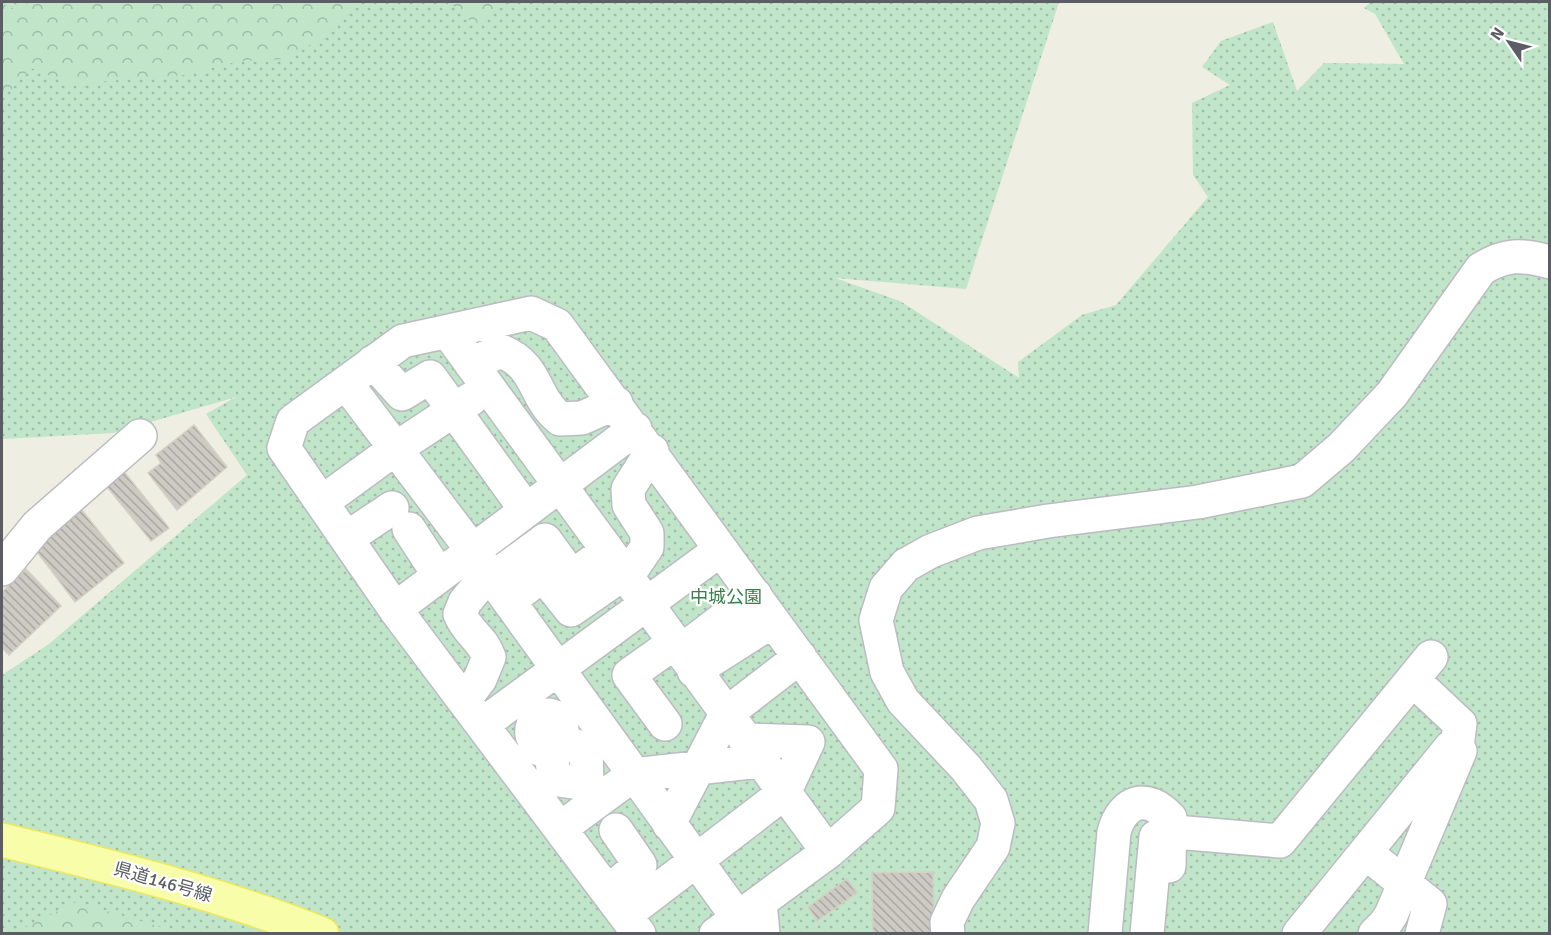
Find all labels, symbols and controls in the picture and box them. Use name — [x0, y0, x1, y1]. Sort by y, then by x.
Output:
north arrow — [1479, 12, 1539, 72]
text: N — [1486, 24, 1509, 44]
park label: 中城公園 — [690, 586, 762, 608]
street label: 県道146号線 — [111, 857, 215, 907]

